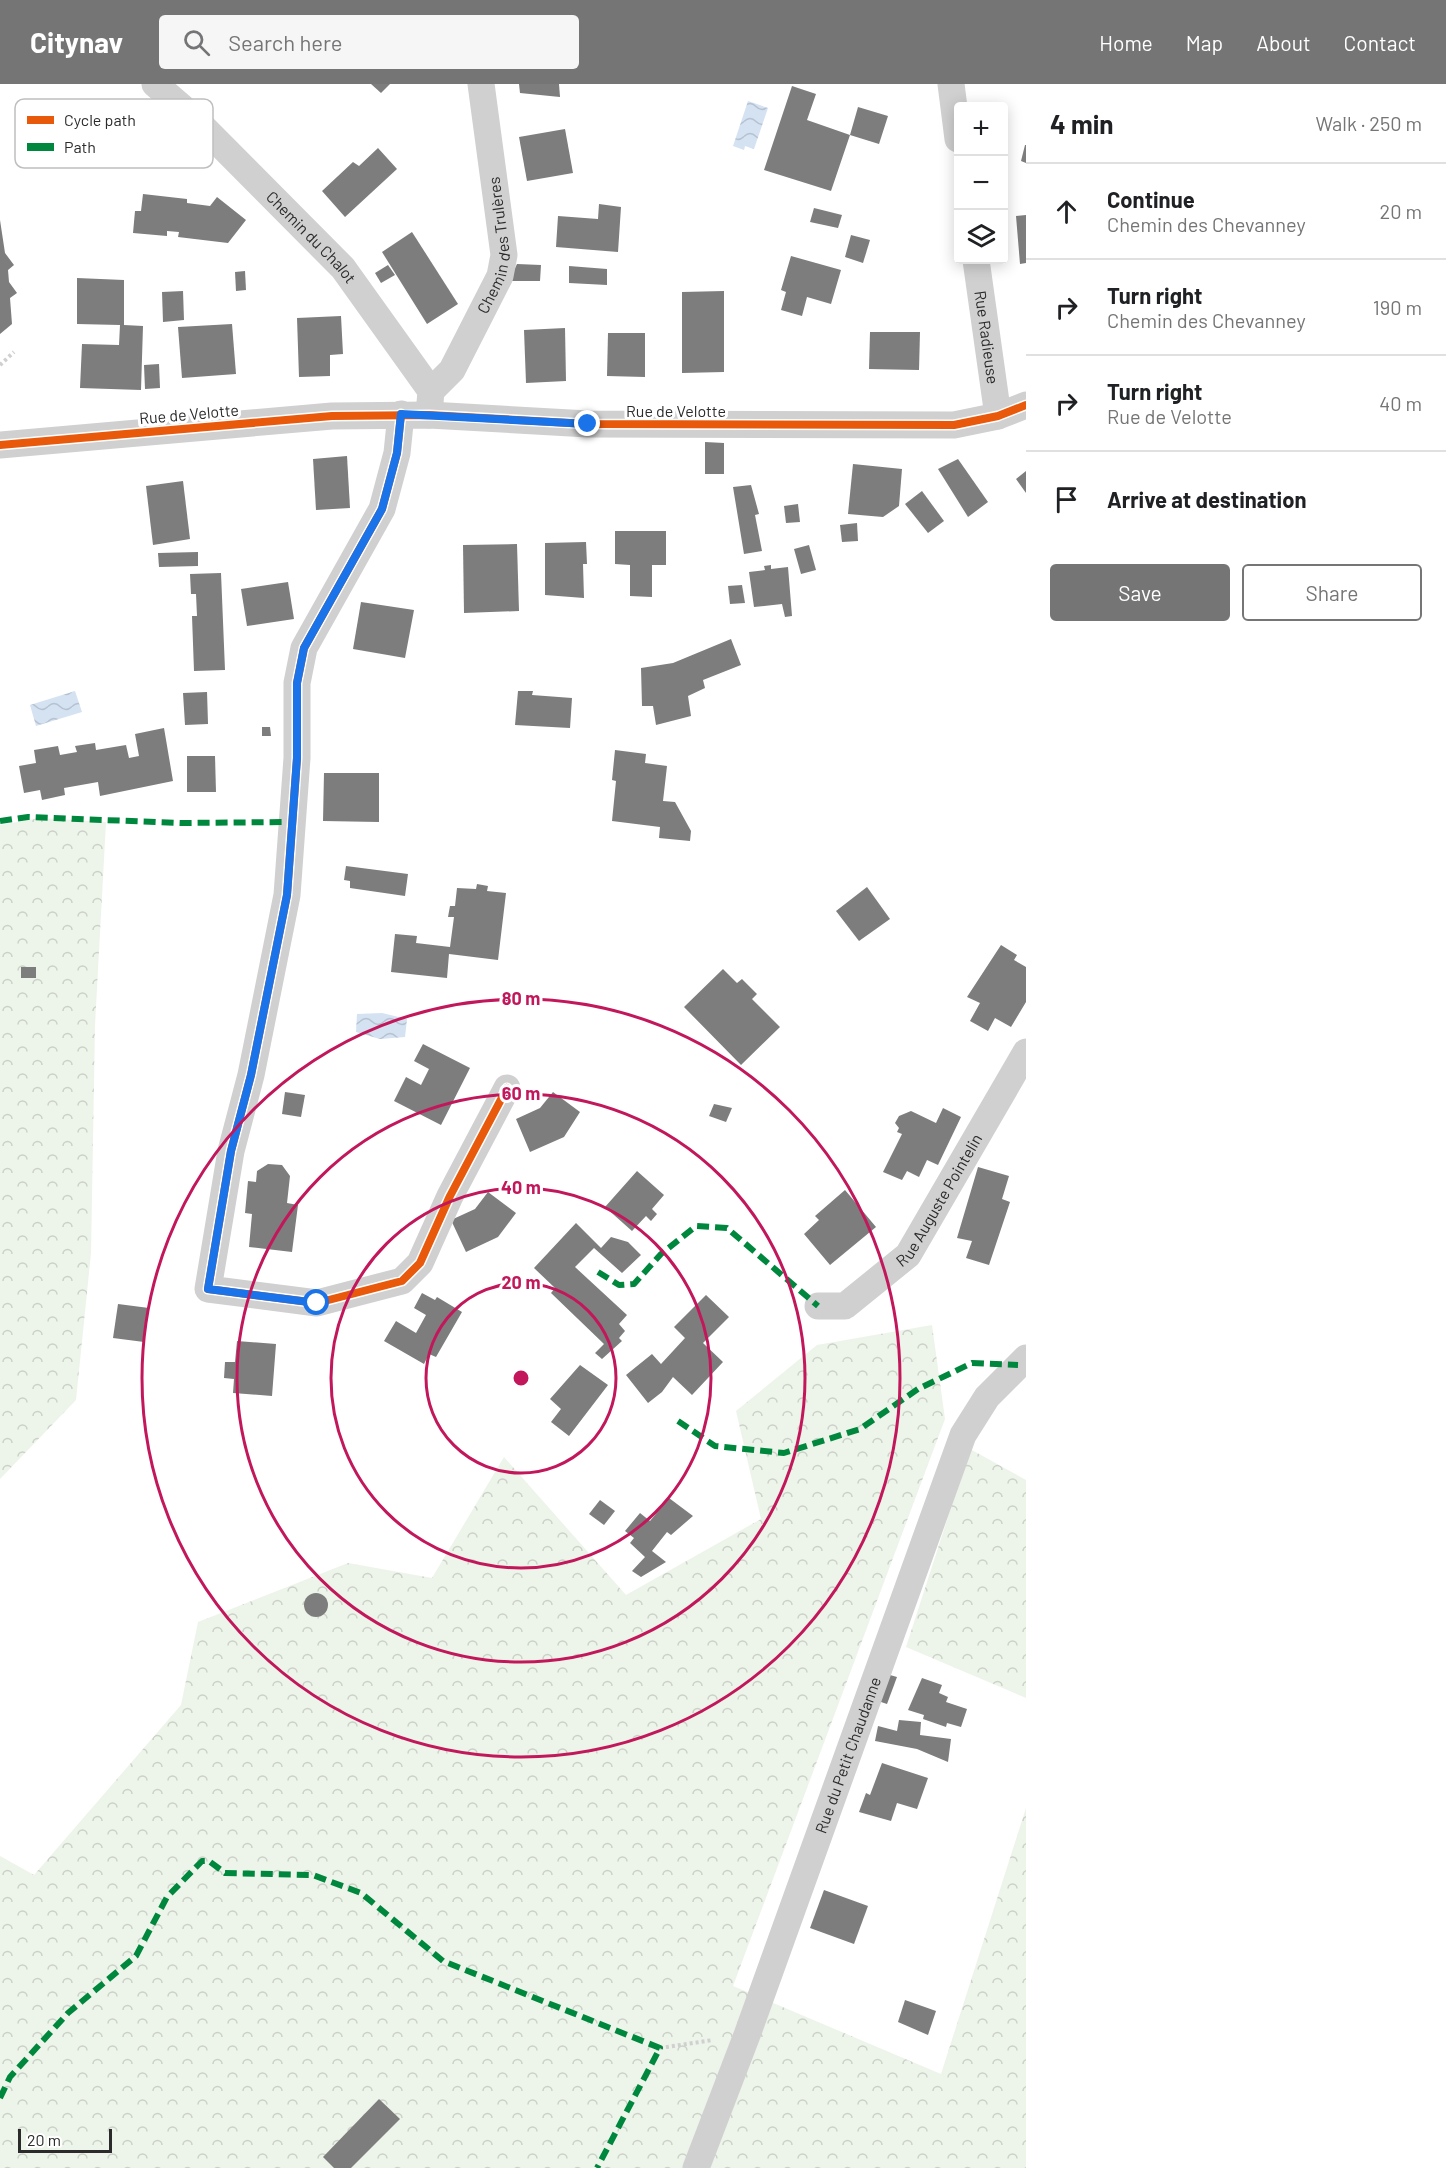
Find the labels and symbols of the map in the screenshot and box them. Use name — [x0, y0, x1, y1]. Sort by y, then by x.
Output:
legend — [15, 99, 213, 168]
text: Cycle path — [64, 110, 136, 129]
text: Path — [64, 137, 96, 156]
street label: Chemin des Trulères — [473, 176, 513, 316]
street label: Chemin du Chalot — [263, 187, 361, 287]
street label: Rue Radieuse — [971, 289, 1003, 385]
street label: Rue de Velotte — [138, 400, 240, 427]
street label: Rue de Velotte — [626, 401, 726, 420]
route end — [574, 410, 600, 436]
text: 80 m — [502, 987, 540, 1009]
text: 60 m — [502, 1082, 540, 1104]
street label: Rue Auguste Pointelin — [892, 1130, 986, 1270]
text: 40 m — [501, 1176, 541, 1198]
text: 20 m — [502, 1271, 540, 1293]
route start — [303, 1289, 329, 1315]
centre of rings — [511, 1368, 531, 1388]
street label: Rue du Petit Chaudanne — [810, 1674, 884, 1836]
scale bar — [18, 2126, 112, 2154]

